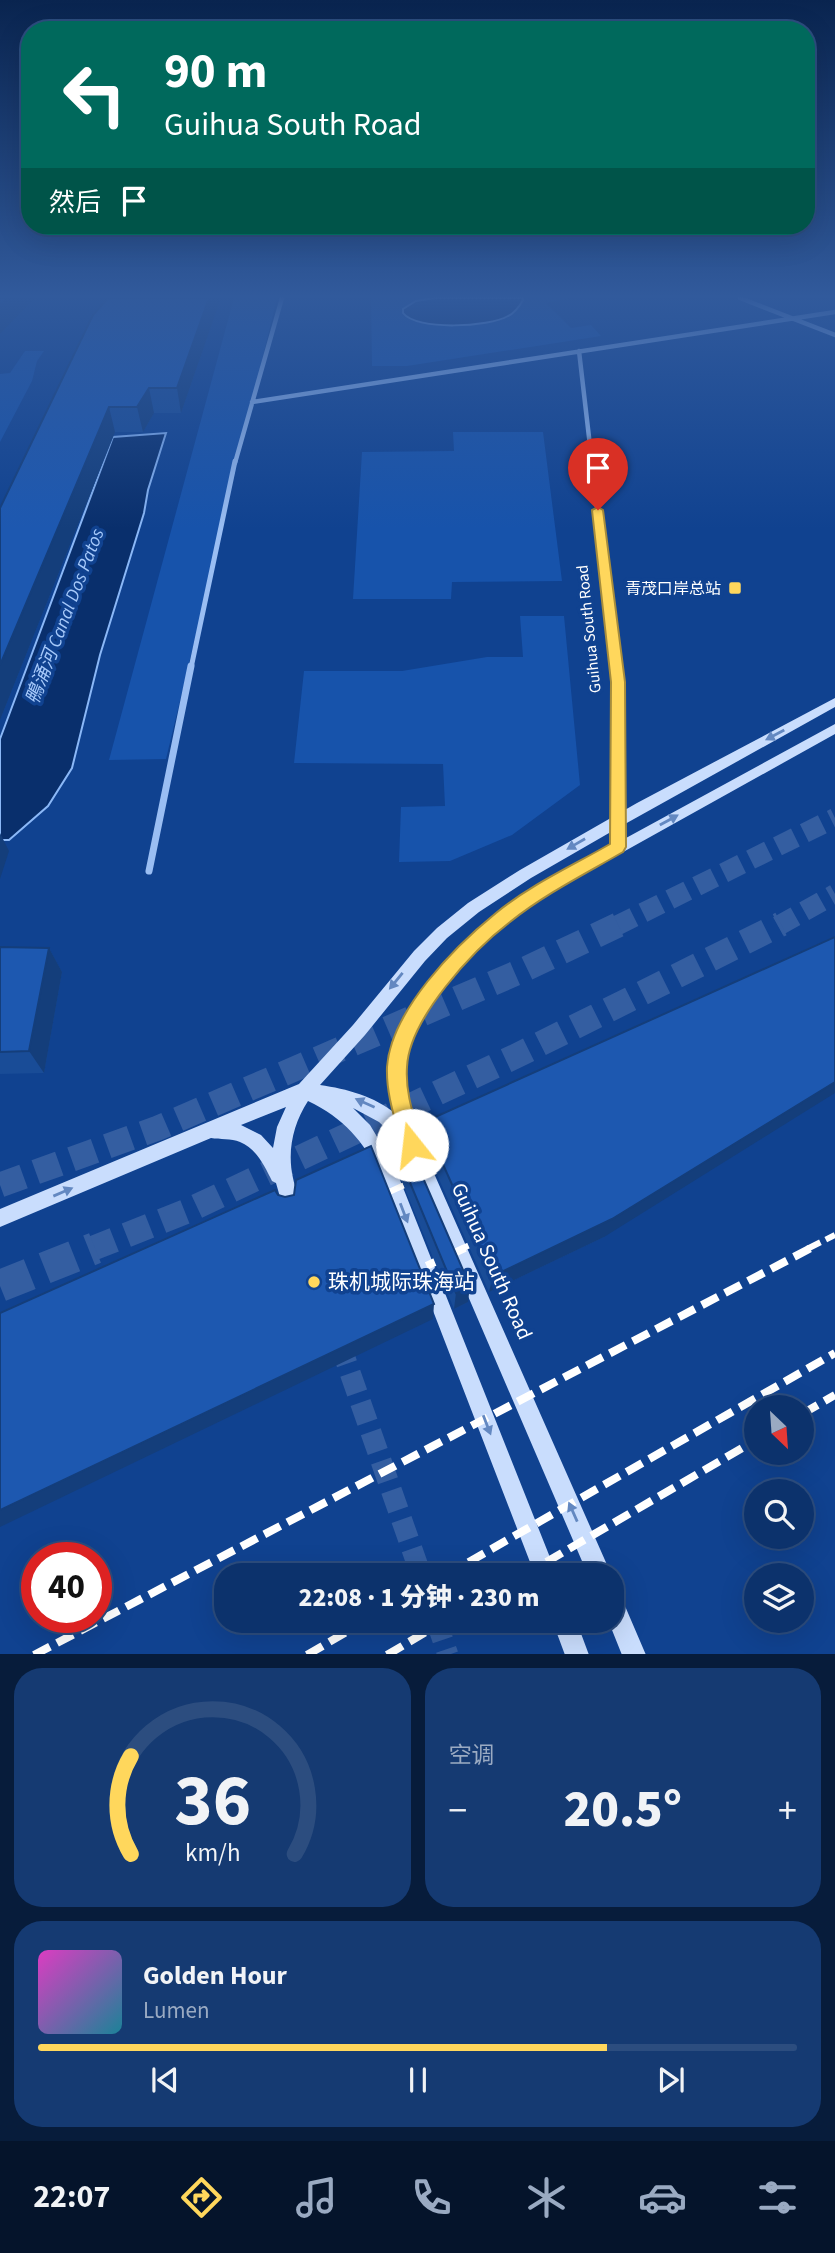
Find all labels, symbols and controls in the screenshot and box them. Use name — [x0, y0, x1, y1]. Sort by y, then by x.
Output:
text: 90 m — [164, 37, 268, 107]
icon: left — [49, 49, 140, 140]
text: Guihua South Road — [164, 102, 422, 148]
icon: arrive — [115, 182, 153, 220]
text: 然后 — [49, 184, 101, 221]
pin — [568, 438, 628, 510]
icon: arrive — [579, 449, 617, 487]
water label: 鴨涌河 Canal Dos Patos — [19, 524, 112, 708]
street label: Guihua South Road — [571, 564, 607, 694]
place label: 青茂口岸总站 — [625, 578, 721, 600]
marker: 青茂口岸总站 — [727, 580, 743, 596]
one-way arrow — [765, 729, 785, 740]
one-way arrow — [659, 814, 679, 826]
one-way arrow — [566, 838, 585, 850]
one-way arrow — [389, 973, 404, 990]
one-way arrow — [355, 1097, 375, 1109]
position arrow — [375, 1108, 449, 1182]
street label: Guihua South Road — [444, 1178, 540, 1344]
one-way arrow — [53, 1186, 73, 1198]
one-way arrow — [399, 1202, 410, 1223]
place label: 珠机城际珠海站 — [328, 1267, 475, 1297]
marker: 珠机城际珠海站 — [306, 1274, 322, 1290]
north arrow — [744, 1395, 814, 1465]
map controls — [744, 1395, 814, 1633]
one-way arrow — [482, 1414, 493, 1435]
button: search — [744, 1479, 814, 1549]
one-way arrow — [567, 1502, 578, 1523]
speed limit sign: 40 — [21, 1542, 112, 1633]
button: layers — [744, 1563, 814, 1633]
text: 22:08 · 1 分钟 · 230 m — [299, 1579, 539, 1616]
text: 空调 — [449, 1739, 495, 1772]
text: 36 — [174, 1749, 251, 1853]
text: 20.5° — [563, 1773, 682, 1847]
text: − — [449, 1784, 467, 1838]
text: + — [778, 1784, 797, 1838]
text: km/h — [185, 1834, 240, 1870]
text: Golden Hour — [143, 1957, 287, 1994]
text: Lumen — [143, 1994, 210, 2027]
icon: previous — [146, 2061, 184, 2099]
icon: pause — [399, 2061, 437, 2099]
icon: next — [652, 2061, 690, 2099]
icon: directions — [177, 2173, 226, 2222]
icon: music — [292, 2173, 341, 2222]
icon: phone — [407, 2173, 456, 2222]
icon: climate — [522, 2173, 571, 2222]
icon: car — [638, 2173, 687, 2222]
icon: filters — [753, 2173, 802, 2222]
text: 22:07 — [33, 2174, 110, 2220]

